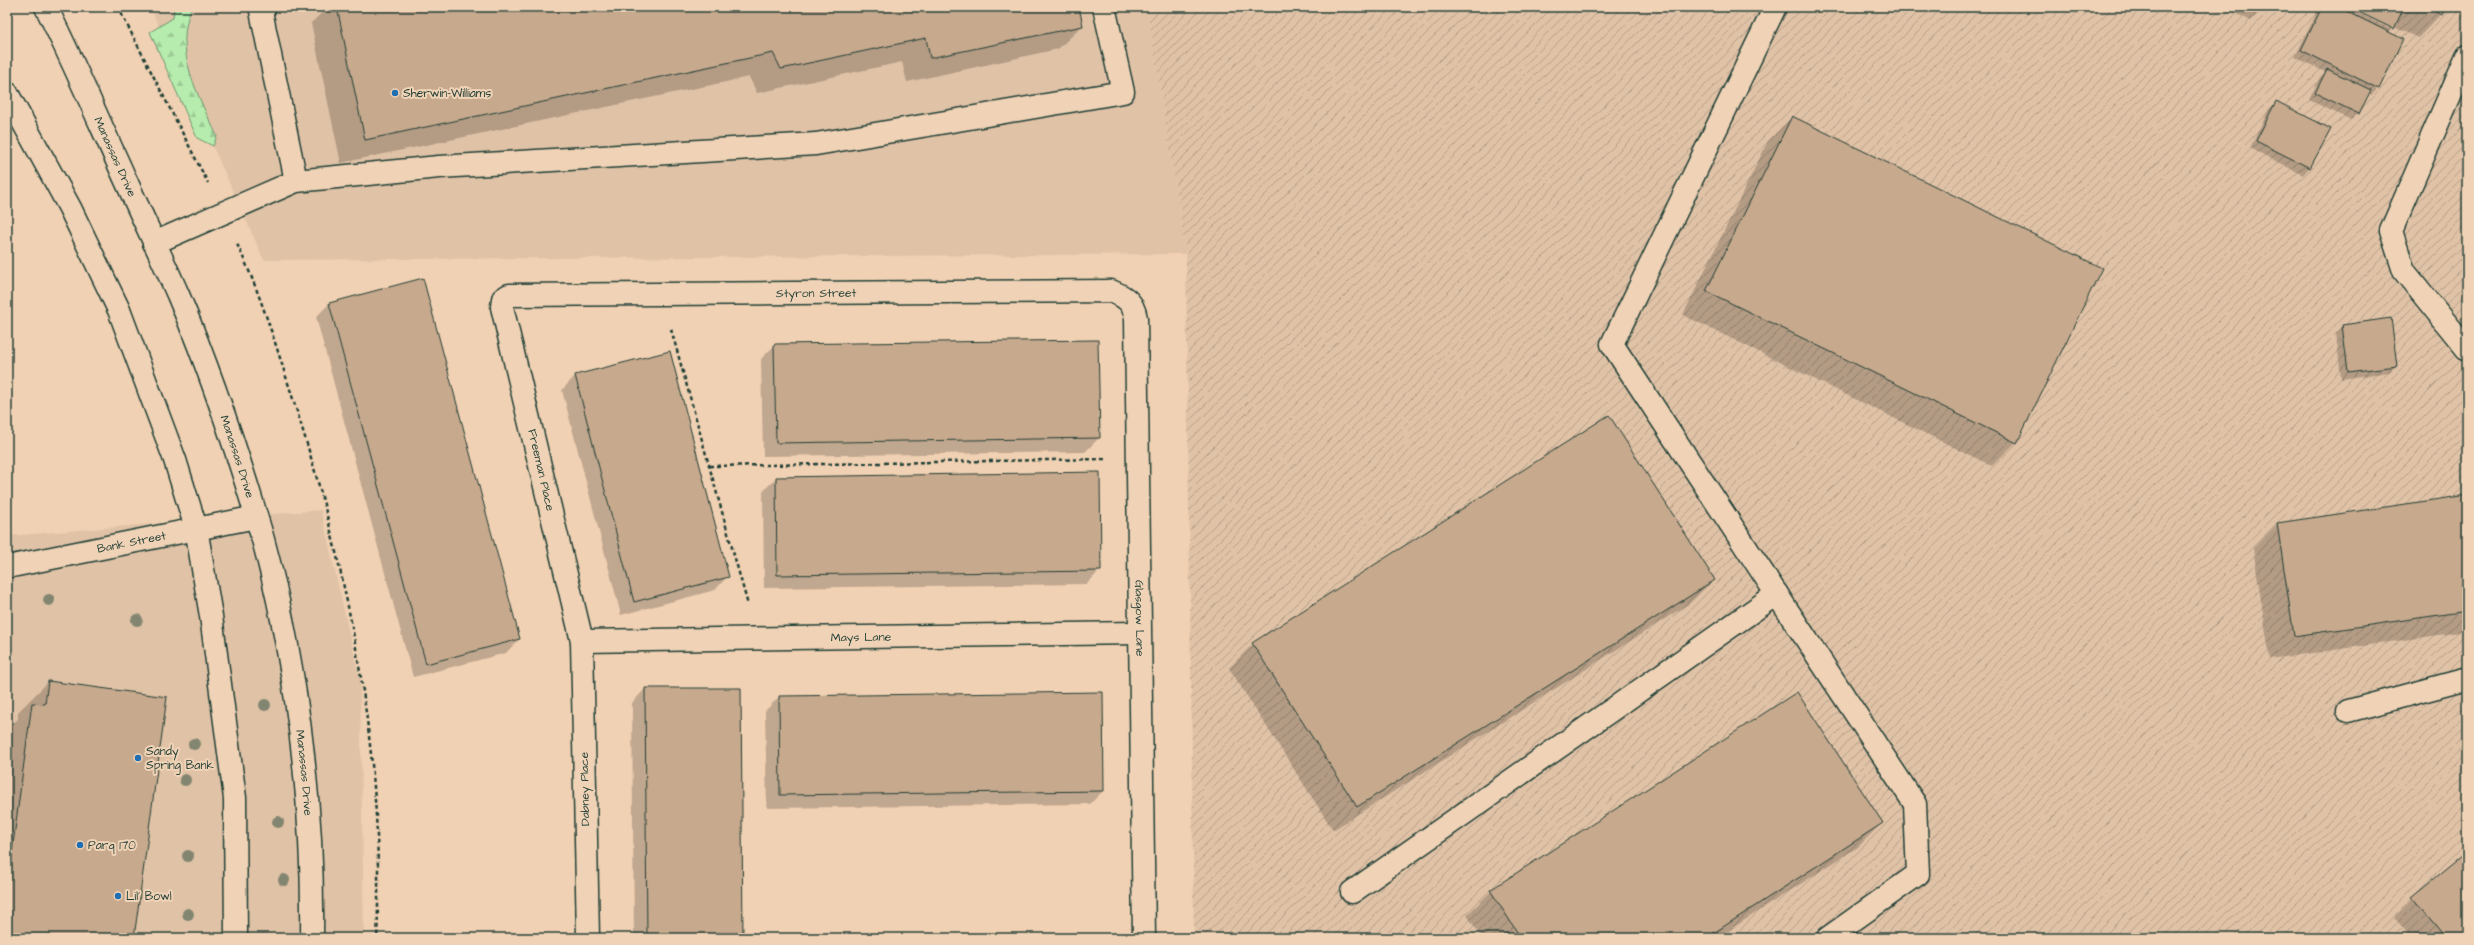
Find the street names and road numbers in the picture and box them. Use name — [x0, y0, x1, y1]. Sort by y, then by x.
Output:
street label: Manassas Drive — [90, 114, 141, 200]
street label: Styron Street — [776, 284, 857, 303]
street label: Manassas Drive — [216, 413, 259, 501]
street label: Freeman Place — [523, 427, 559, 513]
street label: Bank Street — [96, 527, 168, 557]
street label: Glasgow Lane — [1130, 580, 1149, 657]
street label: Mays Lane — [831, 628, 892, 647]
street label: Manassas Drive — [292, 729, 317, 817]
street label: Dabney Place — [576, 751, 595, 826]

